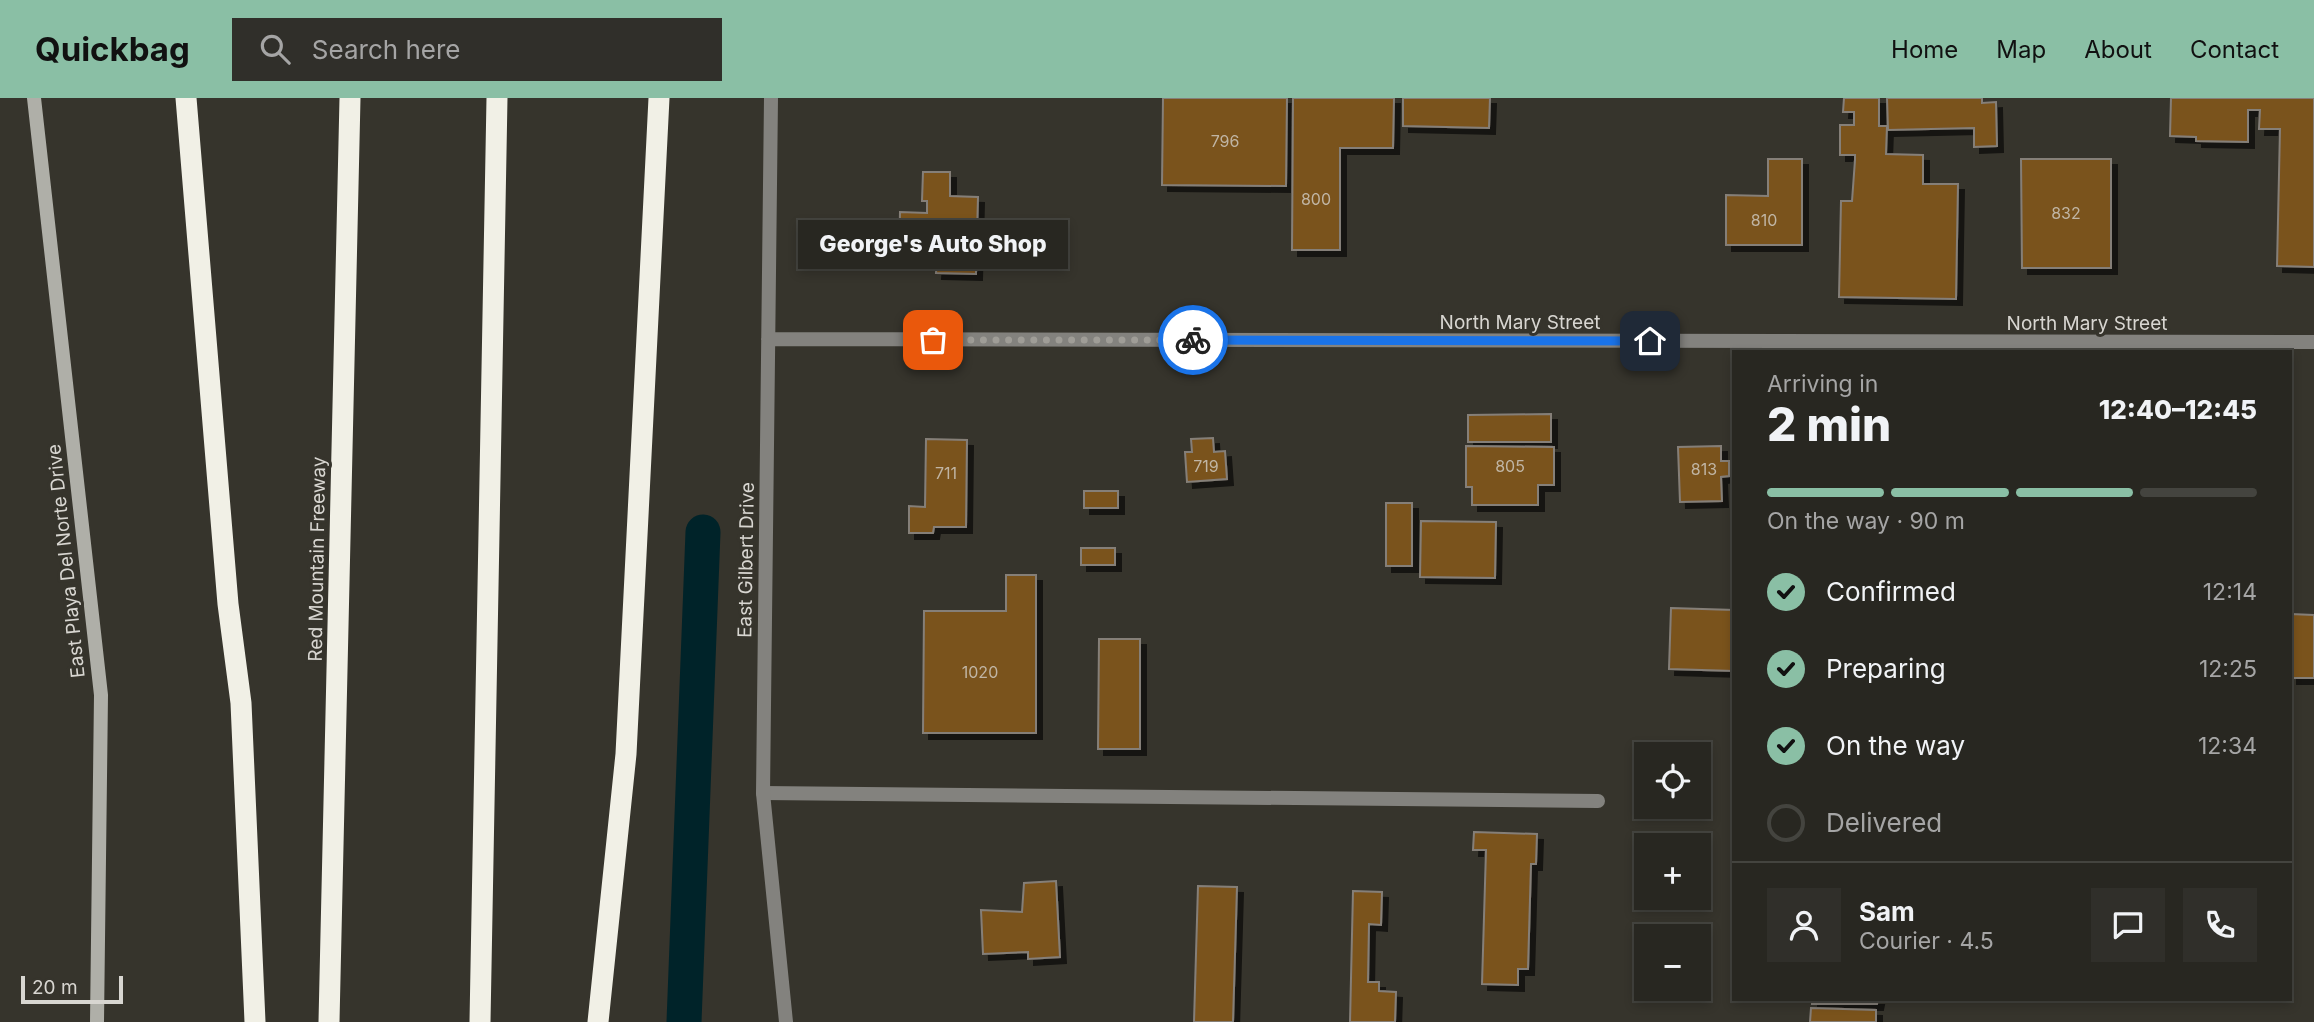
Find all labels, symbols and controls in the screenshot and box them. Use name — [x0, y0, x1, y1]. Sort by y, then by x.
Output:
search box — [232, 18, 722, 81]
text: Quickbag — [35, 29, 190, 69]
icon: search — [256, 30, 294, 68]
text: Search here — [312, 34, 460, 65]
text: Home — [1891, 35, 1958, 64]
text: Map — [1996, 35, 2046, 64]
text: About — [2084, 35, 2152, 64]
text: Contact — [2190, 35, 2279, 64]
house number: 796 — [1211, 131, 1239, 151]
house number: 800 — [1301, 189, 1331, 209]
house number: 832 — [2051, 203, 2081, 223]
house number: 810 — [1751, 210, 1777, 230]
callout: George's Auto Shop — [798, 221, 1068, 270]
text: George's Auto Shop — [819, 230, 1047, 258]
courier — [1158, 305, 1228, 375]
pin — [903, 310, 963, 370]
street label: North Mary Street — [1440, 311, 1600, 334]
pin — [1620, 311, 1680, 371]
street label: North Mary Street — [2007, 312, 2167, 335]
icon: bag — [914, 321, 952, 359]
icon: bike — [1174, 321, 1212, 359]
icon: home — [1631, 322, 1669, 360]
text: Arriving in — [1767, 370, 1878, 398]
text: 12:40–12:45 — [2099, 394, 2257, 425]
text: 2 min — [1767, 396, 1891, 452]
street label: East Playa Del Norte Drive — [42, 443, 90, 679]
street label: Red Mountain Freeway — [304, 456, 330, 662]
house number: 719 — [1193, 456, 1219, 476]
house number: 805 — [1495, 456, 1525, 476]
house number: 813 — [1691, 459, 1717, 479]
house number: 711 — [935, 463, 957, 483]
street label: East Gilbert Drive — [733, 482, 759, 638]
text: On the way · 90 m — [1767, 507, 1965, 535]
icon: check — [1767, 573, 1805, 611]
text: Confirmed — [1826, 576, 1956, 607]
text: 12:14 — [2203, 578, 2257, 606]
icon: check — [1767, 650, 1805, 688]
text: Preparing — [1826, 653, 1946, 684]
text: 12:25 — [2199, 655, 2257, 683]
house number: 1020 — [962, 662, 998, 682]
icon: check — [1767, 727, 1805, 765]
text: On the way — [1826, 730, 1965, 761]
text: 12:34 — [2198, 732, 2257, 760]
map controls — [1634, 742, 1711, 1001]
button: locate — [1634, 742, 1711, 819]
text: Delivered — [1826, 807, 1942, 838]
button: + — [1634, 833, 1711, 910]
button: person — [1767, 888, 1841, 962]
button: chat — [2091, 888, 2165, 962]
button: phone — [2183, 888, 2257, 962]
text: Sam — [1859, 896, 1915, 927]
button: − — [1634, 924, 1711, 1001]
text: Courier · 4.5 — [1859, 927, 1994, 955]
scale bar — [21, 973, 122, 1005]
text: 20 m — [32, 976, 78, 999]

